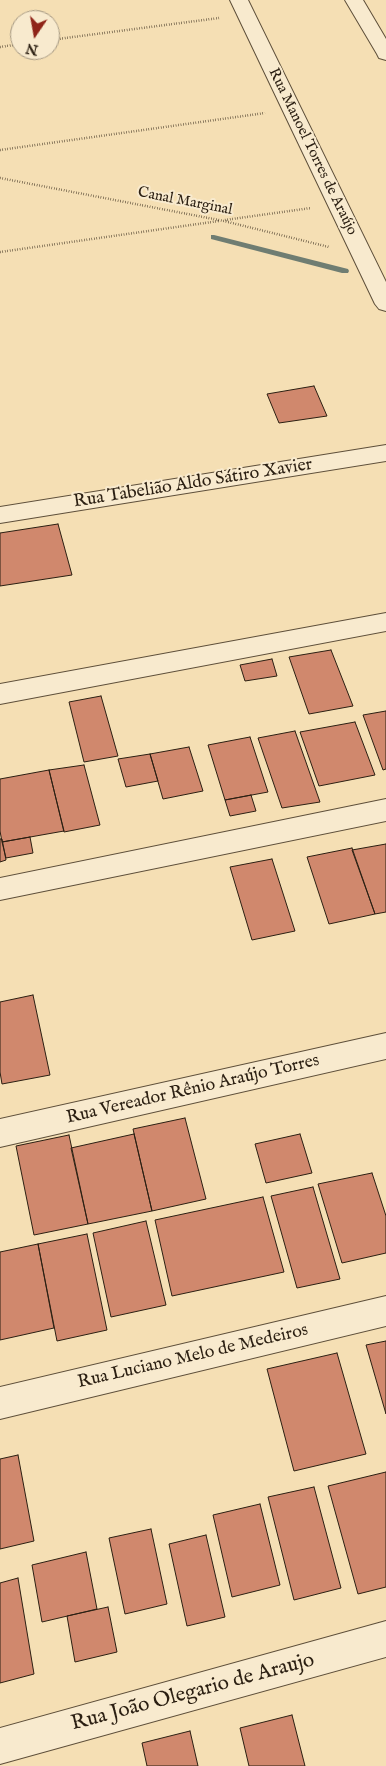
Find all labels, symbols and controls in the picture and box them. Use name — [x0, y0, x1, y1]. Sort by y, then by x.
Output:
north arrow — [10, 10, 60, 60]
text: N — [24, 39, 40, 59]
street label: Rua Manoel Torres de Araújo — [264, 66, 360, 238]
street label: Canal Marginal — [136, 184, 234, 220]
street label: Rua Tabelião Aldo Sátiro Xavier — [72, 454, 314, 514]
street label: Rua Vereador Rênio Araújo Torres — [65, 1050, 321, 1130]
street label: Rua Luciano Melo de Medeiros — [76, 1320, 310, 1394]
street label: Rua João Olegario de Araujo — [69, 1648, 317, 1738]

